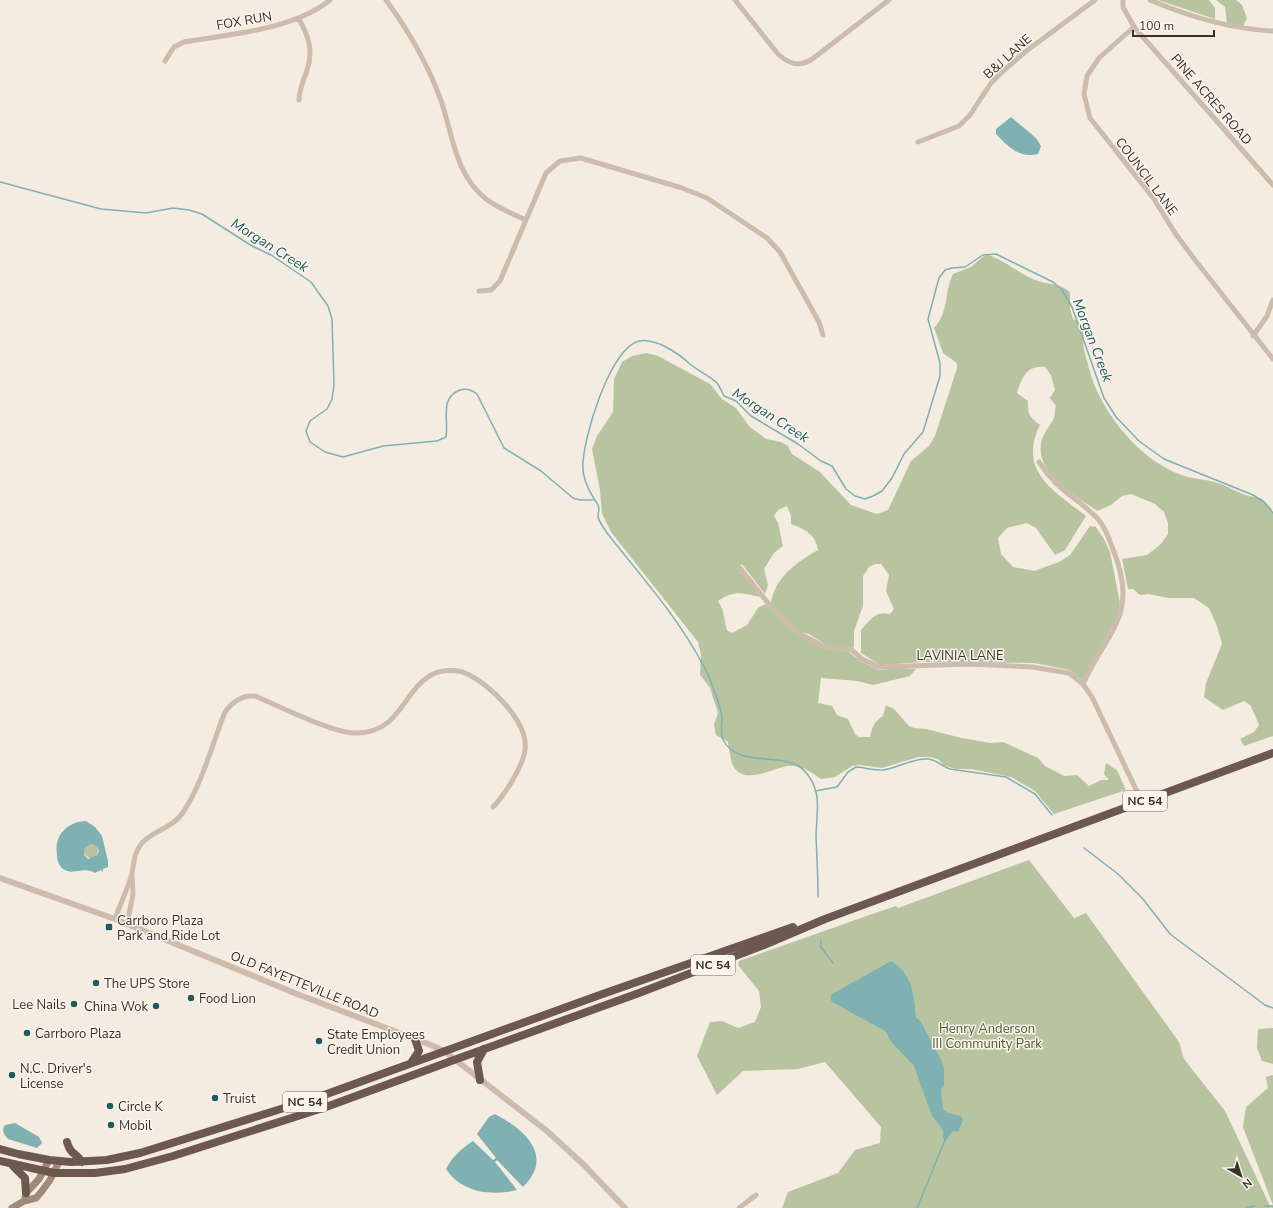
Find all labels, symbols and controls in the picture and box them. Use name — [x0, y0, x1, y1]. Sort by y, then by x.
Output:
street label: FOX RUN — [215, 7, 273, 35]
scale bar — [1133, 12, 1214, 38]
text: 100 m — [1139, 18, 1174, 34]
street label: B&J LANE — [980, 30, 1036, 83]
street label: PINE ACRES ROAD — [1167, 50, 1256, 149]
street label: COUNCIL LANE — [1111, 134, 1182, 219]
water label: Morgan Creek — [227, 214, 313, 277]
water label: Morgan Creek — [1068, 296, 1118, 386]
water label: Morgan Creek — [729, 383, 814, 448]
street label: LAVINIA LANE — [916, 647, 1004, 665]
road number: NC 54 — [1123, 791, 1167, 811]
place label: Carrboro Plaza Park and Ride Lot — [117, 912, 220, 945]
marker: Carrboro Plaza Park and Ride Lot — [104, 922, 114, 932]
street label: OLD FAYETTEVILLE ROAD — [228, 947, 382, 1023]
road number: NC 54 — [691, 955, 735, 975]
place label: The UPS Store — [104, 975, 190, 993]
marker: The UPS Store — [91, 978, 101, 988]
place label: Food Lion — [199, 990, 256, 1008]
marker: Food Lion — [186, 993, 196, 1003]
place label: Lee Nails — [12, 996, 66, 1014]
place label: China Wok — [84, 998, 148, 1016]
marker: Lee Nails — [69, 999, 79, 1009]
marker: China Wok — [151, 1001, 161, 1011]
park label: Henry Anderson III Community Park — [932, 1020, 1042, 1053]
place label: Carrboro Plaza — [35, 1025, 122, 1043]
place label: State Employees Credit Union — [327, 1026, 425, 1059]
marker: Carrboro Plaza — [22, 1028, 32, 1038]
marker: State Employees Credit Union — [314, 1036, 324, 1046]
place label: N.C. Driver's License — [20, 1060, 92, 1093]
marker: N.C. Driver's License — [7, 1070, 17, 1080]
place label: Truist — [223, 1090, 256, 1108]
road number: NC 54 — [283, 1092, 327, 1112]
marker: Truist — [210, 1093, 220, 1103]
place label: Circle K — [118, 1098, 163, 1116]
marker: Circle K — [105, 1101, 115, 1111]
place label: Mobil — [119, 1117, 152, 1135]
marker: Mobil — [106, 1120, 116, 1130]
north arrow — [1221, 1156, 1261, 1196]
text: N — [1239, 1175, 1255, 1192]

